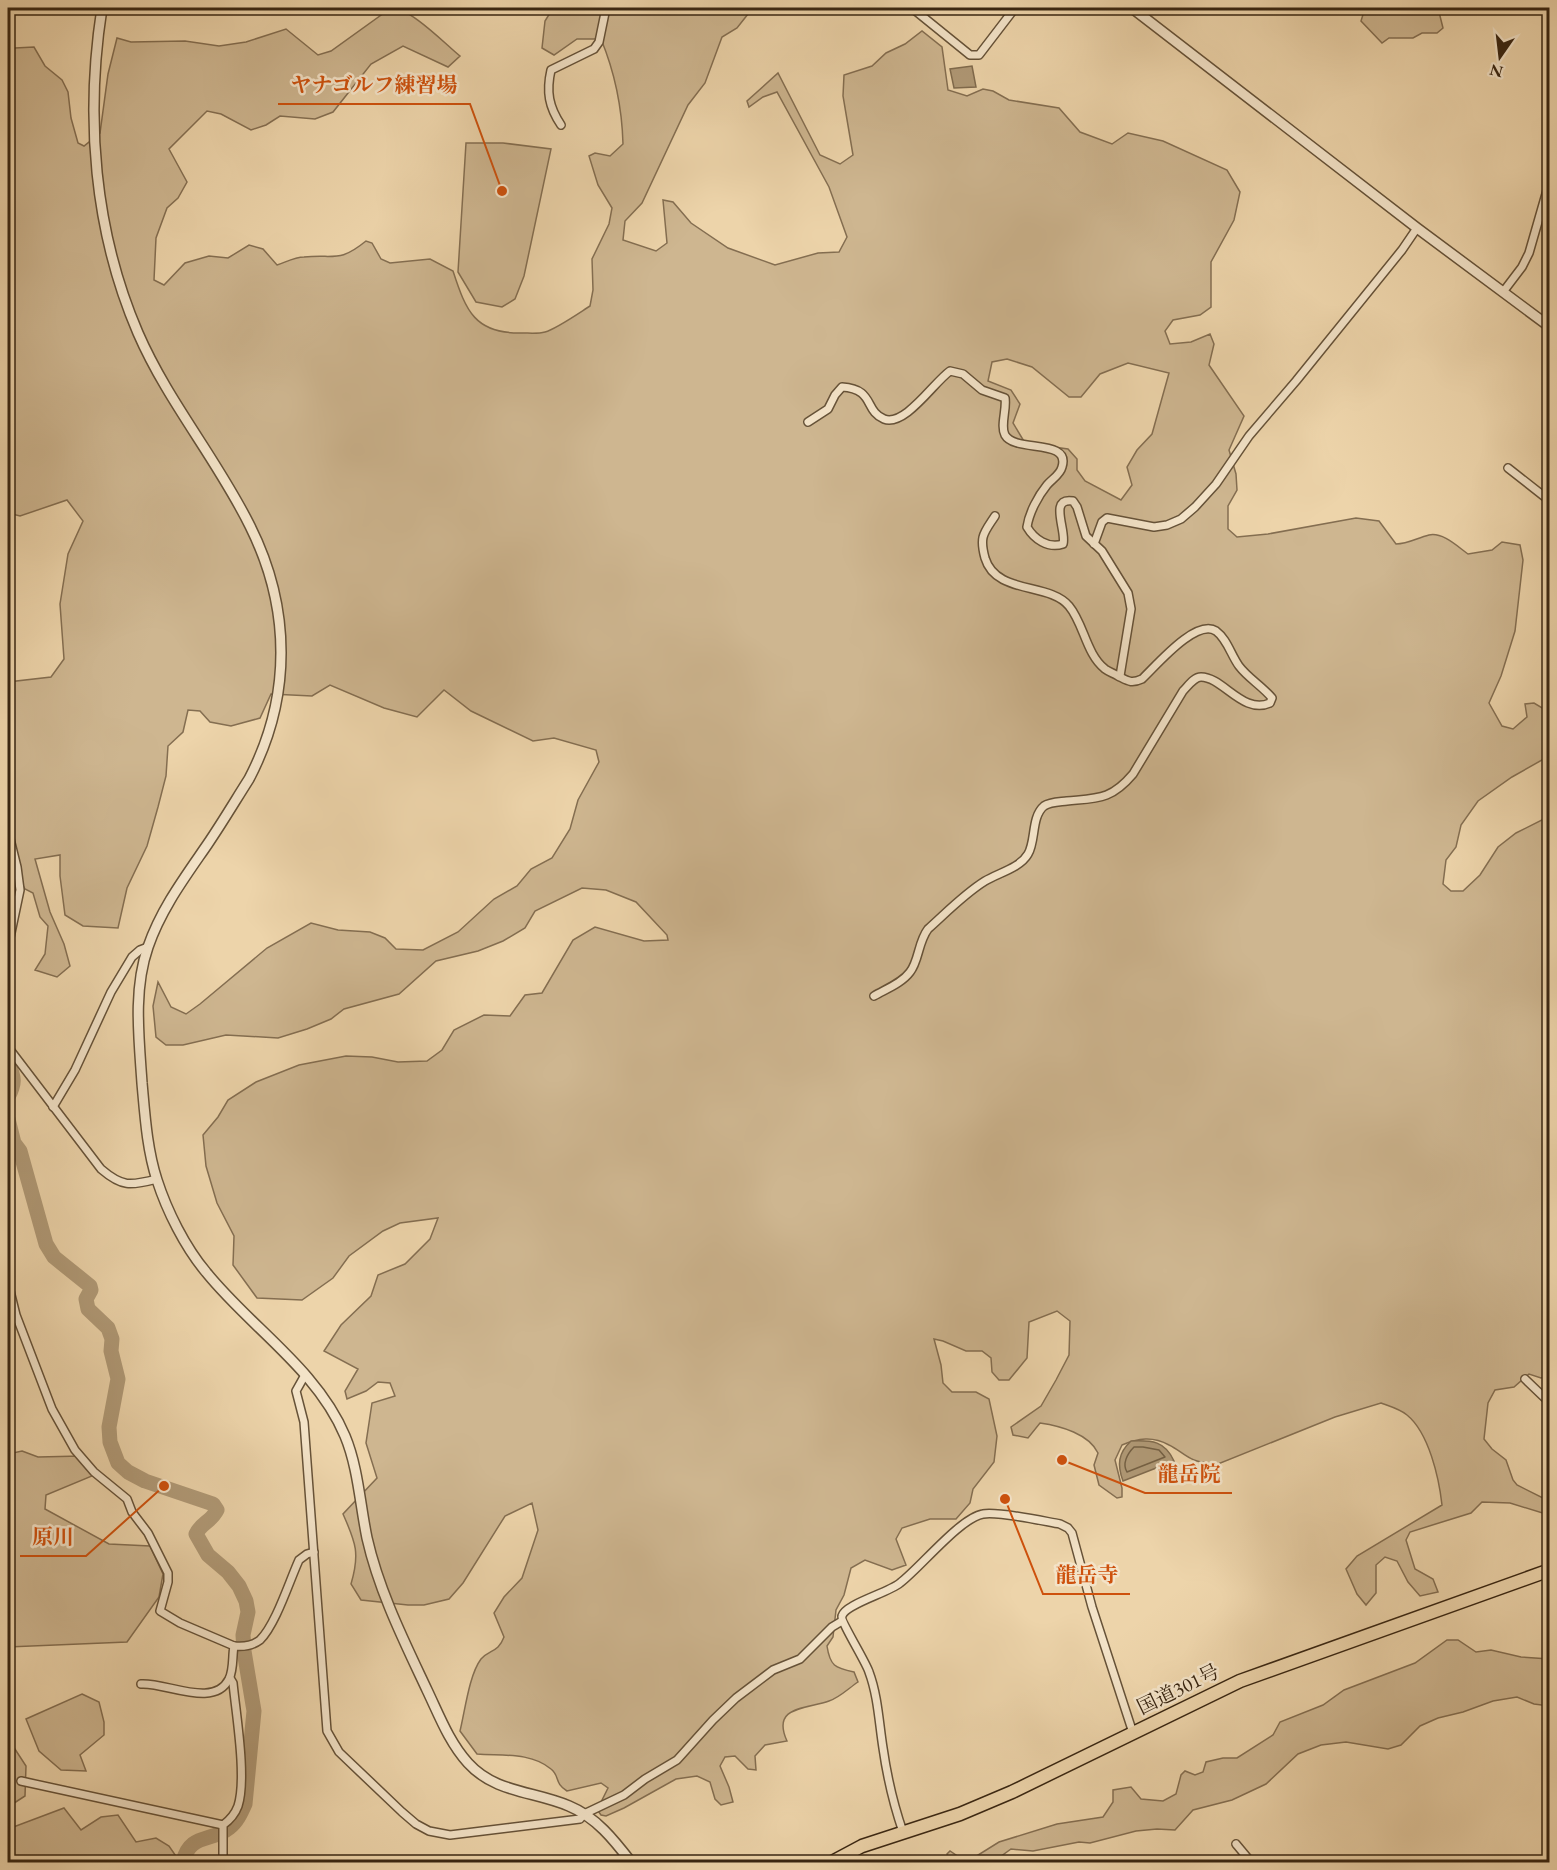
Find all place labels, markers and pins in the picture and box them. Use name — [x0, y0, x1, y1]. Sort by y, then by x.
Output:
callout: ヤナゴルフ練習場 — [278, 65, 470, 104]
callout: 龍岳院 — [1145, 1454, 1232, 1493]
callout: 原川 — [20, 1517, 86, 1556]
callout: 龍岳寺 — [1043, 1555, 1130, 1594]

